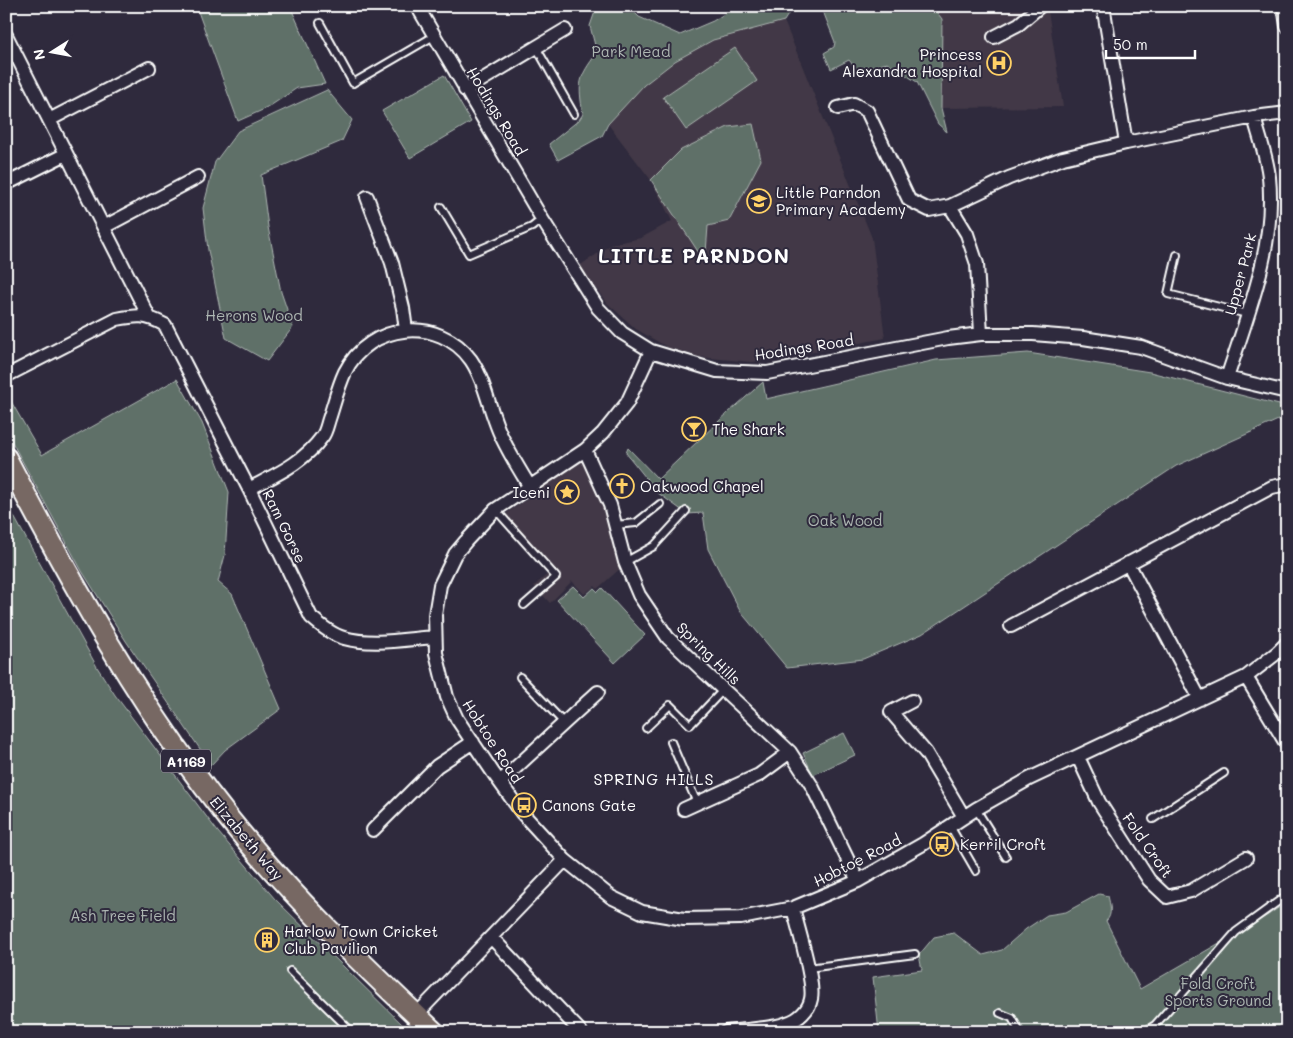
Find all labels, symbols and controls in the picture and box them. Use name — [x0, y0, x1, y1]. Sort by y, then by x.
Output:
north arrow — [28, 28, 78, 78]
scale bar — [1106, 28, 1194, 60]
text: 50 m — [1113, 34, 1148, 54]
park label: Park Mead — [592, 41, 670, 61]
place label: Princess Alexandra Hospital — [842, 44, 982, 81]
text: N — [28, 48, 49, 62]
hospital icon: Princess Alexandra Hospital — [986, 50, 1012, 76]
street label: Hodings Road — [463, 63, 531, 159]
place label: Little Parndon Primary Academy — [776, 182, 906, 219]
school or university icon: Little Parndon Primary Academy — [746, 188, 772, 214]
street label: Upper Park — [1219, 231, 1261, 317]
district label: LITTLE PARNDON — [598, 242, 790, 268]
park label: Herons Wood — [205, 305, 303, 325]
street label: Hodings Road — [753, 329, 855, 365]
bar icon: The Shark — [681, 416, 707, 442]
place label: The Shark — [712, 419, 785, 439]
church icon: Oakwood Chapel — [609, 473, 635, 499]
place label: Oakwood Chapel — [640, 476, 764, 496]
place icon: Iceni — [554, 479, 580, 505]
place label: Iceni — [512, 482, 550, 502]
street label: Ram Gorse — [259, 486, 311, 566]
park label: Oak Wood — [808, 510, 882, 530]
street label: Spring Hills — [673, 617, 745, 689]
street label: Hobtoe Road — [458, 695, 528, 787]
road number: A1169 — [161, 749, 211, 772]
district label: SPRING HILLS — [593, 768, 715, 789]
street label: Elizabeth Way — [206, 792, 288, 884]
bus stop icon: Canons Gate — [511, 792, 537, 818]
place label: Canons Gate — [542, 795, 636, 815]
street label: Fold Croft — [1118, 809, 1178, 881]
street label: Hobtoe Road — [810, 829, 904, 891]
bus stop icon: Kerril Croft — [929, 831, 955, 857]
place label: Kerril Croft — [960, 834, 1046, 854]
park label: Ash Tree Field — [70, 905, 176, 925]
place label: Harlow Town Cricket Club Pavilion — [284, 921, 438, 958]
building icon: Harlow Town Cricket Club Pavilion — [254, 927, 280, 953]
park label: Fold Croft Sports Ground — [1165, 973, 1271, 1010]

